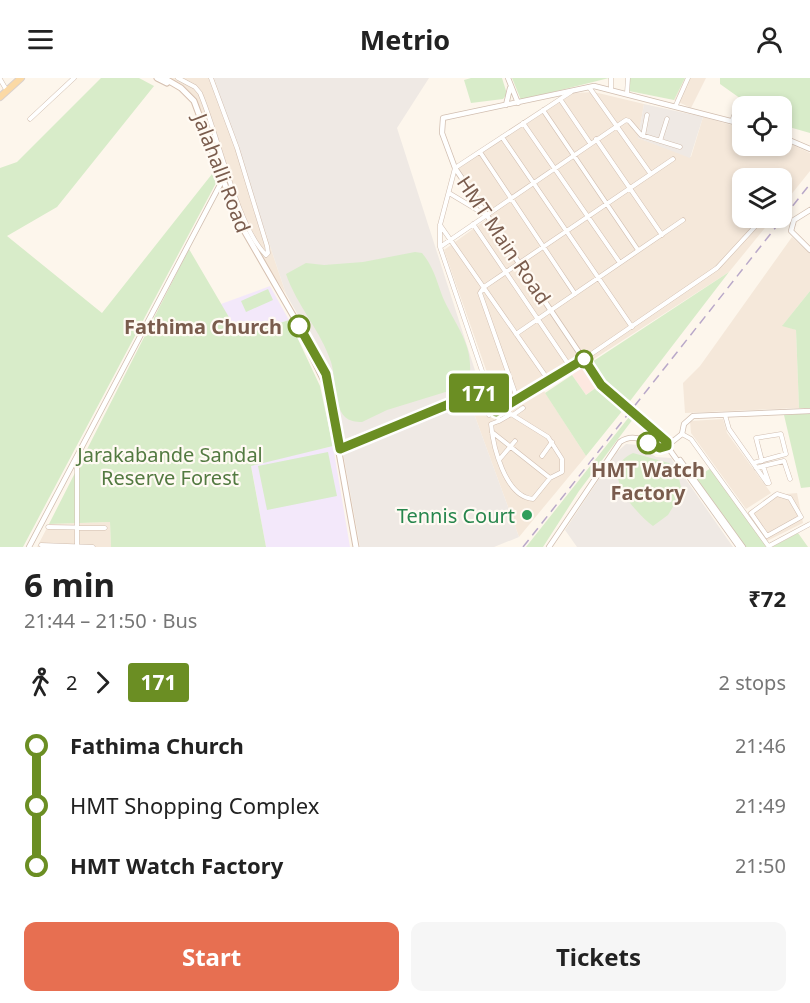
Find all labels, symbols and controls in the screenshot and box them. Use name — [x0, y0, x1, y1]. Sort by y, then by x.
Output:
text: Metrio — [360, 21, 450, 58]
icon: menu — [24, 23, 57, 56]
icon: person — [753, 23, 786, 56]
map controls — [732, 96, 792, 228]
button: locate — [732, 96, 792, 156]
street label: Jalahalli Road — [186, 108, 257, 236]
button: layers — [732, 168, 792, 228]
street label: HMT Main Road — [451, 171, 557, 309]
place label: Fathima Church — [124, 313, 282, 340]
marker: Fathima Church — [288, 315, 310, 337]
unlabelled marker — [575, 350, 593, 368]
line badge: 171 — [444, 374, 514, 412]
text: 171 — [461, 379, 497, 407]
marker: HMT Watch Factory — [637, 432, 659, 454]
park label: Jarakabande Sandal Reserve Forest — [75, 441, 263, 491]
place label: HMT Watch Factory — [591, 456, 705, 506]
place label: Tennis Court — [397, 502, 515, 529]
marker: Tennis Court — [520, 508, 534, 522]
text: 6 min — [24, 562, 115, 607]
text: ₹72 — [748, 583, 786, 613]
text: 21:44 – 21:50 · Bus — [24, 607, 197, 634]
icon: walk — [24, 666, 57, 699]
icon: forward — [86, 666, 119, 699]
text: 171 — [140, 668, 177, 696]
text: 2 — [66, 669, 77, 696]
text: 2 stops — [719, 669, 786, 696]
text: Fathima Church — [70, 730, 244, 760]
text: 21:46 — [735, 732, 786, 759]
text: HMT Shopping Complex — [70, 790, 319, 820]
text: 21:49 — [735, 792, 786, 819]
text: HMT Watch Factory — [70, 850, 283, 880]
text: 21:50 — [735, 852, 786, 879]
button: Start — [24, 922, 399, 991]
button: Tickets — [411, 922, 786, 991]

